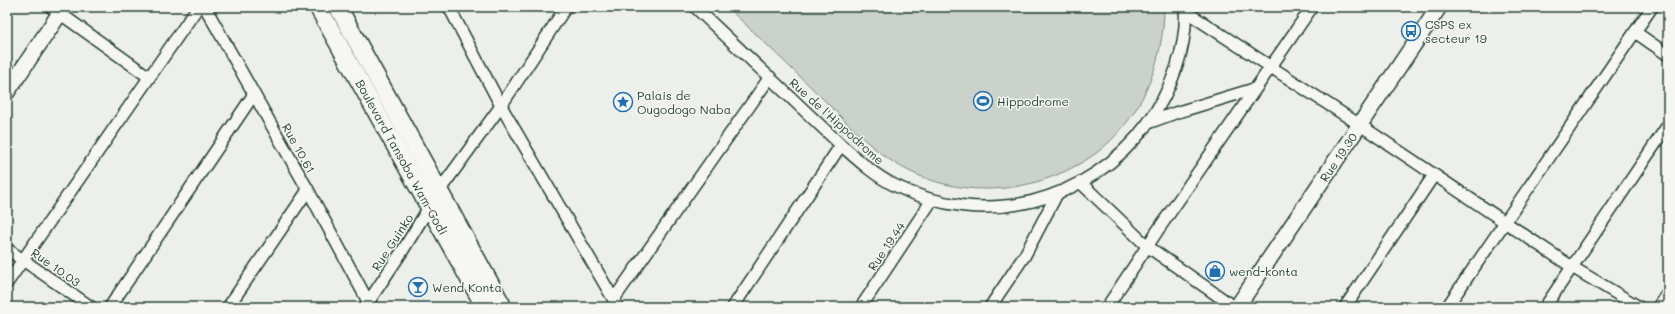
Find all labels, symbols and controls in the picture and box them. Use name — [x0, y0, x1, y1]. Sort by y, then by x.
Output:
place label: CSPS ex secteur 19 — [1425, 16, 1487, 46]
bus stop icon: CSPS ex secteur 19 — [1400, 20, 1422, 42]
street label: Rue de l'Hippodrome — [786, 74, 888, 168]
street label: Boulevard Tansoba Wam-Godi — [352, 76, 452, 238]
place label: Palais de Ougodogo Naba — [637, 87, 731, 117]
sports icon: Hippodrome — [972, 90, 994, 112]
place icon: Palais de Ougodogo Naba — [612, 91, 634, 113]
place label: Hippodrome — [997, 93, 1069, 109]
street label: Rue 10.61 — [279, 120, 319, 176]
street label: Rue 19.30 — [1316, 129, 1361, 185]
street label: Rue Guinko — [368, 210, 416, 274]
street label: Rue 19.44 — [864, 218, 908, 274]
street label: Rue 10.03 — [28, 244, 84, 290]
shop icon: wend-konta — [1204, 260, 1226, 282]
place label: wend-konta — [1229, 263, 1298, 279]
bar icon: Wend Konta — [407, 276, 429, 298]
place label: Wend Konta — [432, 279, 502, 295]

